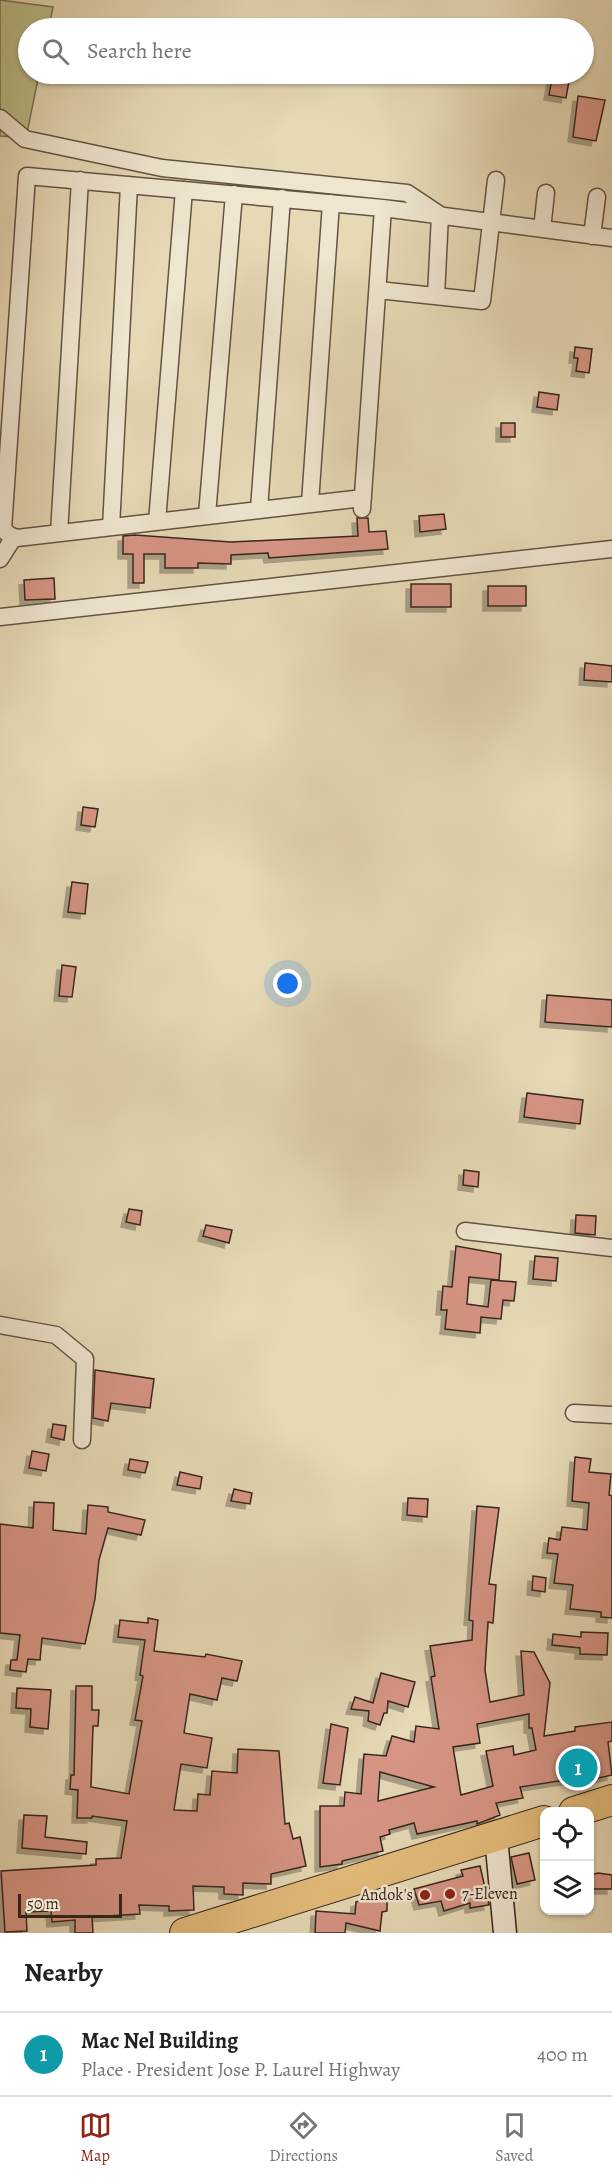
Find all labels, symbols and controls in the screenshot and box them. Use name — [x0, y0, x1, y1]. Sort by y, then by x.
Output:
search box — [18, 18, 594, 84]
icon: search — [39, 35, 72, 68]
text: Search here — [87, 36, 192, 66]
your location — [273, 969, 302, 998]
pin: 1 — [558, 1746, 598, 1790]
map controls — [540, 1807, 594, 1915]
button: locate — [540, 1807, 594, 1861]
button: layers — [540, 1861, 594, 1915]
place label: 7-Eleven — [462, 1883, 518, 1905]
place label: Andok's — [360, 1884, 413, 1906]
marker: 7-Eleven — [443, 1887, 457, 1901]
marker: Andok's — [418, 1888, 432, 1902]
scale bar — [18, 1891, 122, 1918]
text: 50 m — [27, 1893, 59, 1915]
text: Nearby — [24, 1955, 103, 1990]
text: Mac Nel Building — [81, 2026, 238, 2056]
text: 1 — [40, 2041, 47, 2068]
text: 400 m — [537, 2041, 588, 2068]
text: Place · President Jose P. Laurel Highway — [81, 2056, 400, 2083]
tab: Map — [79, 2109, 112, 2167]
tab: Directions — [269, 2109, 338, 2167]
tab: Saved — [495, 2109, 533, 2167]

